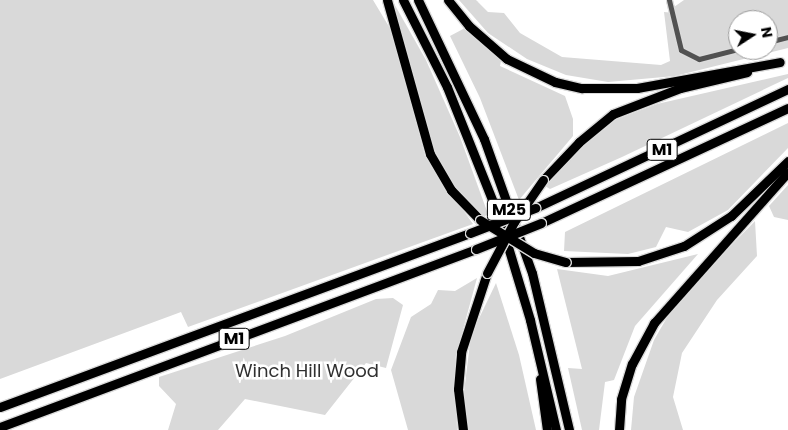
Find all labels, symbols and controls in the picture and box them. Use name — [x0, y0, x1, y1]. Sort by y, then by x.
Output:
north arrow — [728, 10, 778, 60]
text: N — [756, 25, 778, 39]
road number: M1 — [646, 136, 678, 164]
road number: M25 — [486, 196, 532, 224]
road number: M1 — [218, 326, 250, 352]
park label: Winch Hill Wood — [235, 360, 379, 382]

